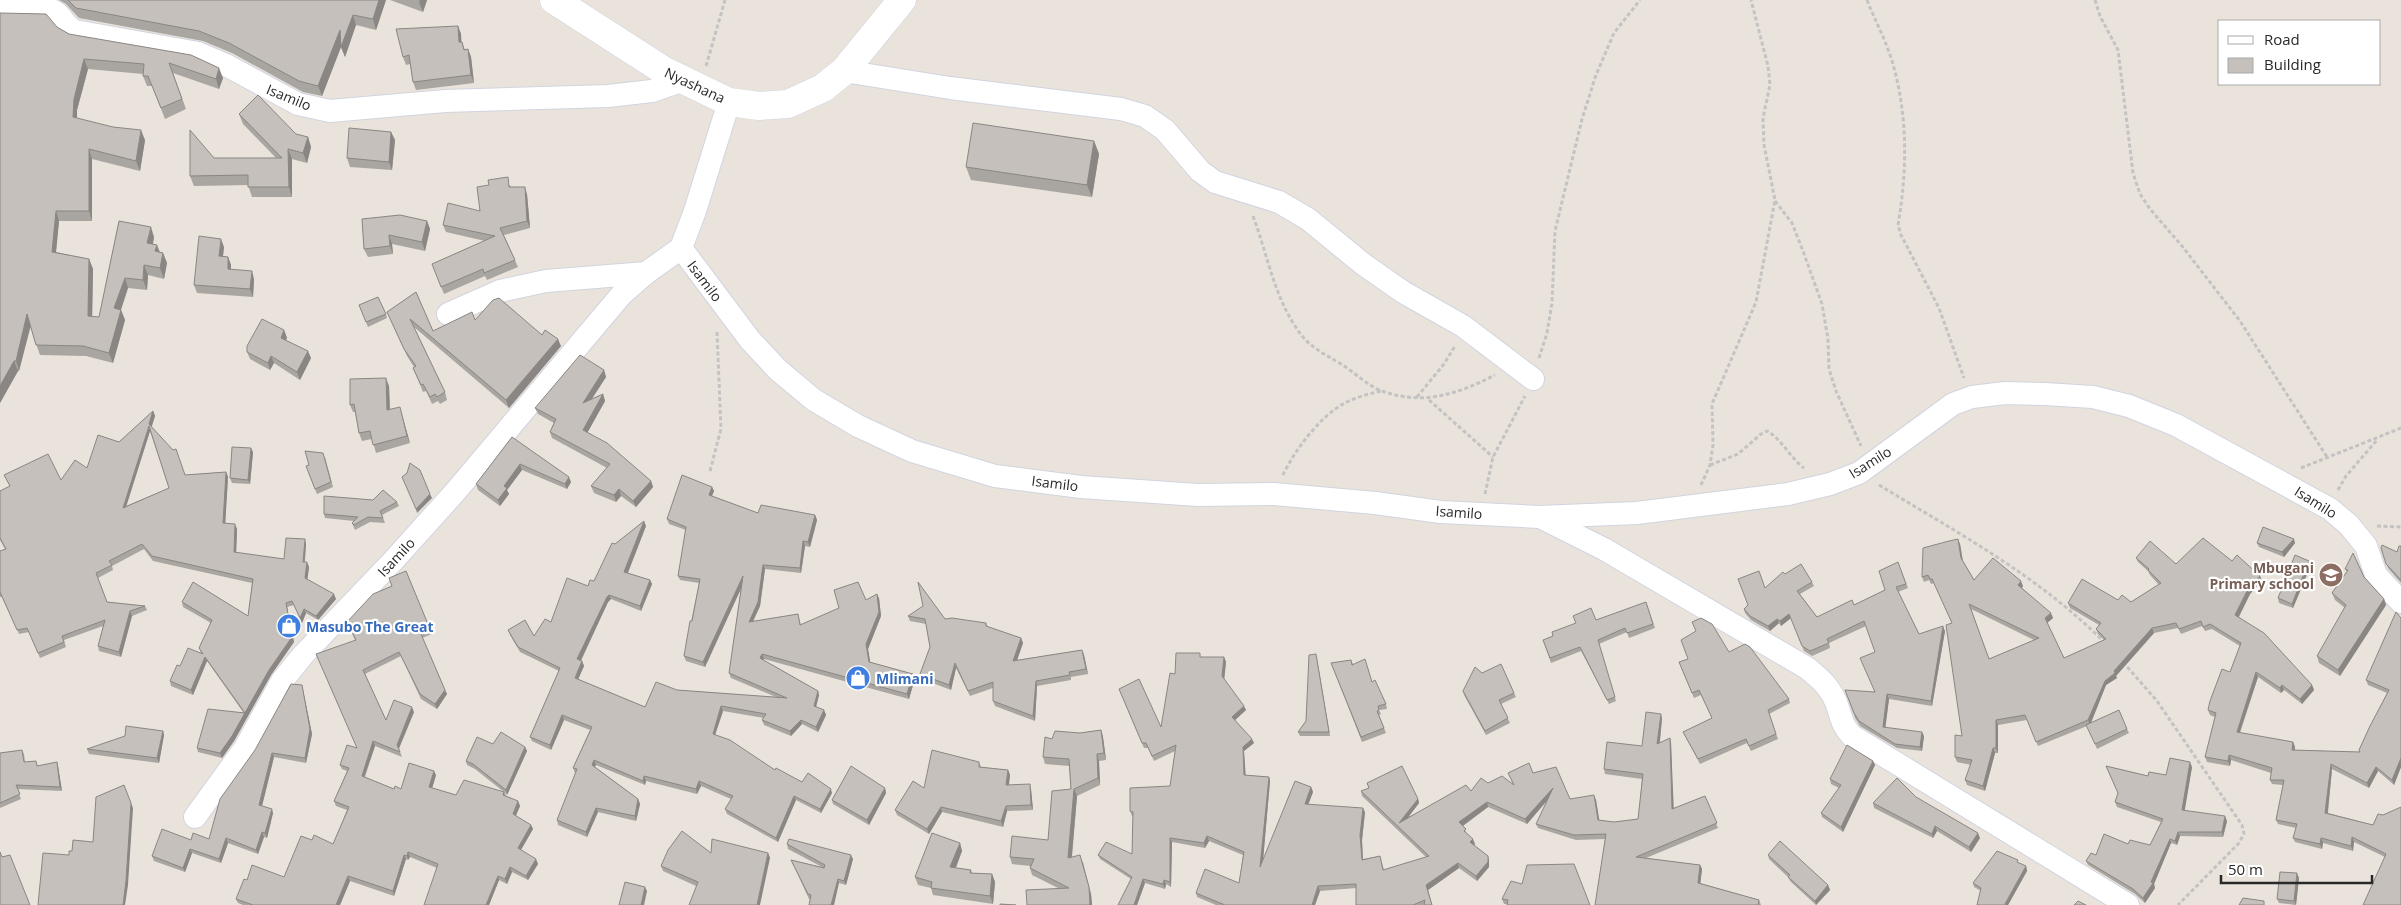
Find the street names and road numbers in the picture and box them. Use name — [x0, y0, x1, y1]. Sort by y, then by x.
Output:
street label: Nyashana — [662, 63, 728, 107]
street label: Isamilo — [264, 79, 314, 115]
street label: Isamilo — [683, 257, 727, 305]
street label: Isamilo — [1845, 442, 1895, 482]
street label: Isamilo — [1031, 471, 1079, 495]
street label: Isamilo — [2291, 482, 2341, 522]
street label: Isamilo — [1435, 501, 1483, 523]
street label: Isamilo — [373, 533, 419, 581]

